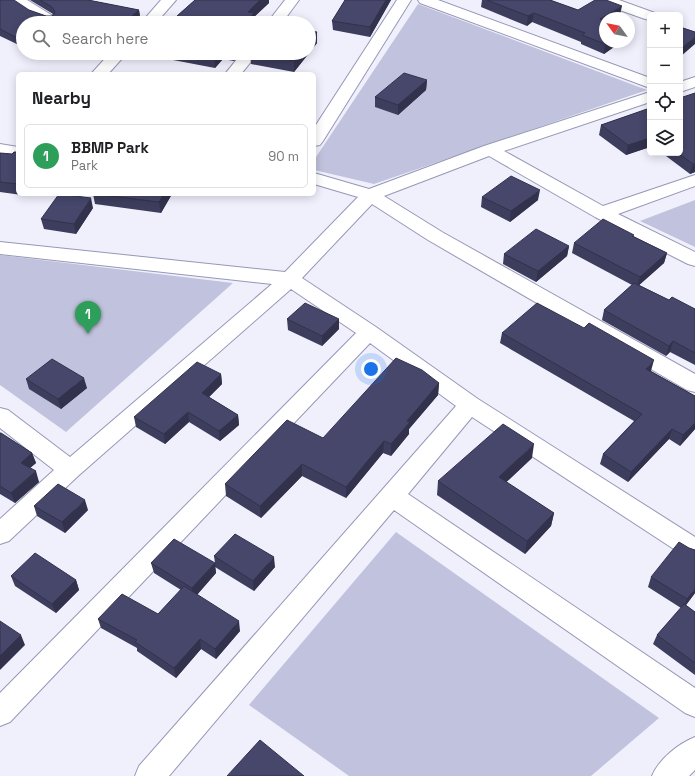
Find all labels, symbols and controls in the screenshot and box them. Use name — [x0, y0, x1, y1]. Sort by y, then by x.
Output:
north arrow — [599, 12, 635, 48]
map controls — [647, 12, 683, 156]
button: + — [647, 12, 683, 48]
search box — [16, 16, 316, 60]
icon: search — [30, 27, 52, 49]
text: Search here — [62, 29, 148, 48]
button: − — [647, 48, 683, 84]
button: locate — [647, 84, 683, 120]
text: Nearby — [32, 87, 91, 109]
button: layers — [647, 120, 683, 156]
text: BBMP Park — [71, 138, 149, 157]
text: 1 — [43, 148, 49, 165]
text: 90 m — [268, 148, 299, 165]
text: Park — [71, 157, 98, 174]
pin: 1 — [75, 301, 101, 334]
your location — [361, 359, 381, 379]

